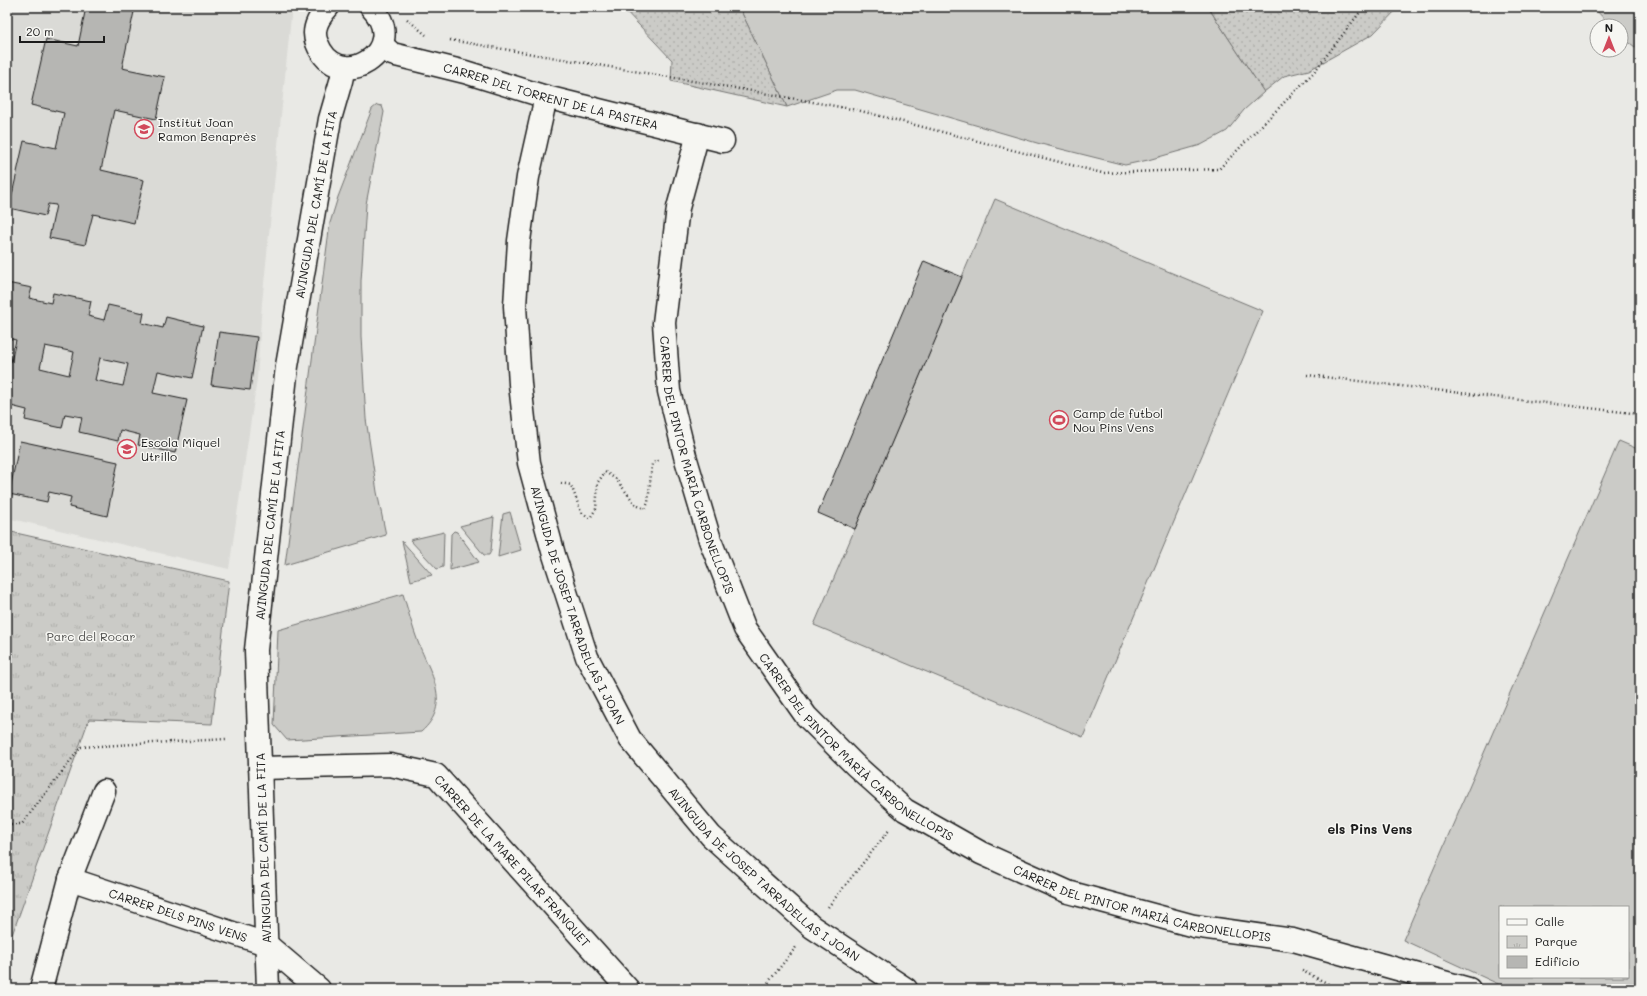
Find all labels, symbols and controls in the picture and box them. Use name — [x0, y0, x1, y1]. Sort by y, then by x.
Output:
scale bar — [20, 18, 104, 44]
north arrow — [1589, 18, 1629, 58]
text: N — [1605, 20, 1613, 35]
text: 20 m — [26, 23, 54, 39]
street label: CARRER DEL TORRENT DE LA PASTERA — [442, 59, 660, 133]
street label: AVINGUDA DEL CAMÍ DE LA FITA — [291, 108, 340, 300]
place label: Institut Joan Ramon Benaprès — [158, 114, 256, 144]
school or university icon: Institut Joan Ramon Benaprès — [133, 118, 155, 140]
street label: CARRER DEL PINTOR MARIÀ CARBONELLOPIS — [657, 335, 738, 596]
place label: Camp de futbol Nou Pins Vens — [1073, 405, 1163, 435]
sports icon: Camp de futbol Nou Pins Vens — [1048, 409, 1070, 431]
street label: AVINGUDA DEL CAMÍ DE LA FITA — [251, 429, 288, 621]
place label: Escola Miquel Utrillo — [141, 434, 220, 464]
school or university icon: Escola Miquel Utrillo — [116, 438, 138, 460]
street label: AVINGUDA DE JOSEP TARRADELLAS I JOAN — [528, 484, 629, 727]
park label: Parc del Rocar — [47, 628, 135, 644]
street label: CARRER DEL PINTOR MARIÀ CARBONELLOPIS — [756, 649, 957, 844]
street label: AVINGUDA DEL CAMÍ DE LA FITA — [252, 752, 274, 944]
street label: CARRER DE LA MARE PILAR FRANQUET — [431, 771, 594, 950]
street label: AVINGUDA DE JOSEP TARRADELLAS I JOAN — [665, 784, 863, 964]
district label: els Pins Vens — [1328, 820, 1412, 837]
street label: CARRER DEL PINTOR MARIÀ CARBONELLOPIS — [1011, 861, 1272, 945]
street label: CARRER DELS PINS VENS — [107, 884, 250, 945]
legend — [1499, 906, 1629, 978]
text: Calle — [1535, 913, 1565, 929]
text: Parque — [1535, 933, 1578, 949]
text: Edificio — [1535, 953, 1579, 969]

